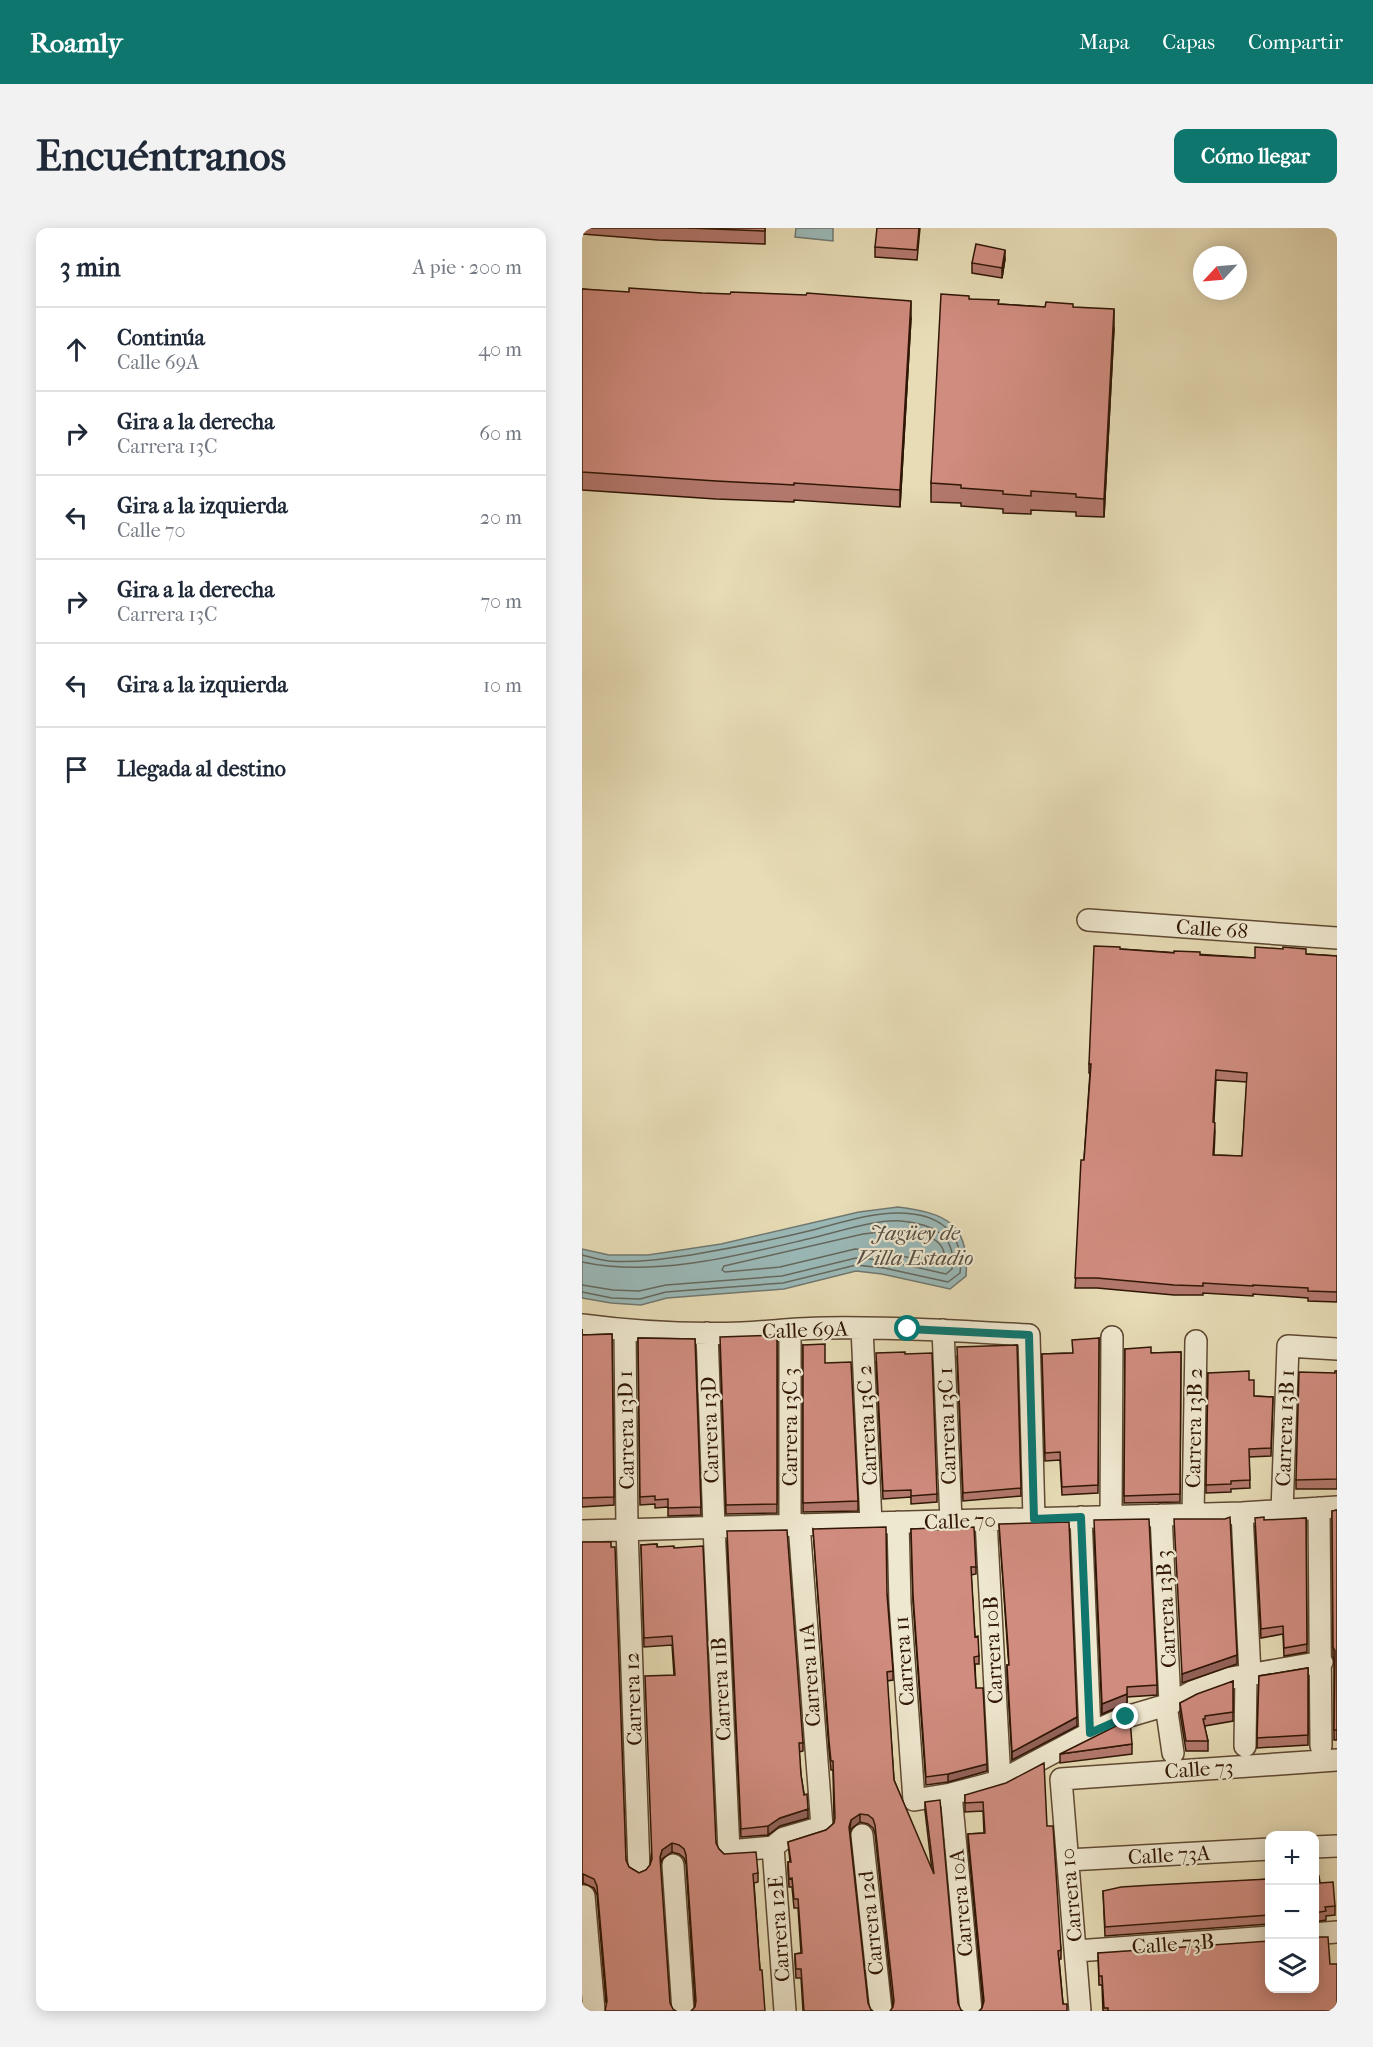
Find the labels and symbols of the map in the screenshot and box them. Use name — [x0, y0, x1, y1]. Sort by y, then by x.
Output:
north arrow — [1193, 246, 1247, 300]
street label: Calle 68 — [1175, 915, 1249, 943]
water label: Jagüey de Villa Estadio — [856, 1220, 974, 1271]
route start — [894, 1315, 920, 1341]
street label: Calle 69A — [761, 1316, 849, 1343]
street label: Carrera 13C 2 — [852, 1364, 882, 1486]
street label: Carrera 13C 1 — [933, 1367, 961, 1485]
street label: Carrera 13C 3 — [778, 1368, 802, 1486]
street label: Carrera 13B 2 — [1181, 1368, 1207, 1488]
street label: Carrera 13B 1 — [1271, 1369, 1299, 1487]
street label: Carrera 13D 1 — [613, 1370, 639, 1490]
street label: Carrera 13D — [696, 1376, 724, 1484]
street label: Calle 70 — [924, 1508, 996, 1534]
street label: Carrera 13B 3 — [1151, 1549, 1181, 1669]
street label: Carrera 10B — [978, 1596, 1008, 1704]
street label: Carrera 11 — [889, 1615, 919, 1707]
street label: Carrera 11A — [794, 1622, 826, 1728]
street label: Carrera 11B — [706, 1637, 736, 1741]
street label: Carrera 12 — [619, 1652, 647, 1746]
route end — [1112, 1703, 1138, 1729]
street label: Calle 73 — [1164, 1755, 1234, 1783]
street label: Calle 73A — [1127, 1841, 1211, 1869]
street label: Carrera 10 — [1055, 1847, 1087, 1943]
street label: Carrera 10A — [944, 1848, 978, 1958]
street label: Carrera 12d — [854, 1869, 888, 1976]
street label: Carrera 12E — [763, 1875, 795, 1983]
street label: Calle 73B — [1131, 1929, 1215, 1959]

